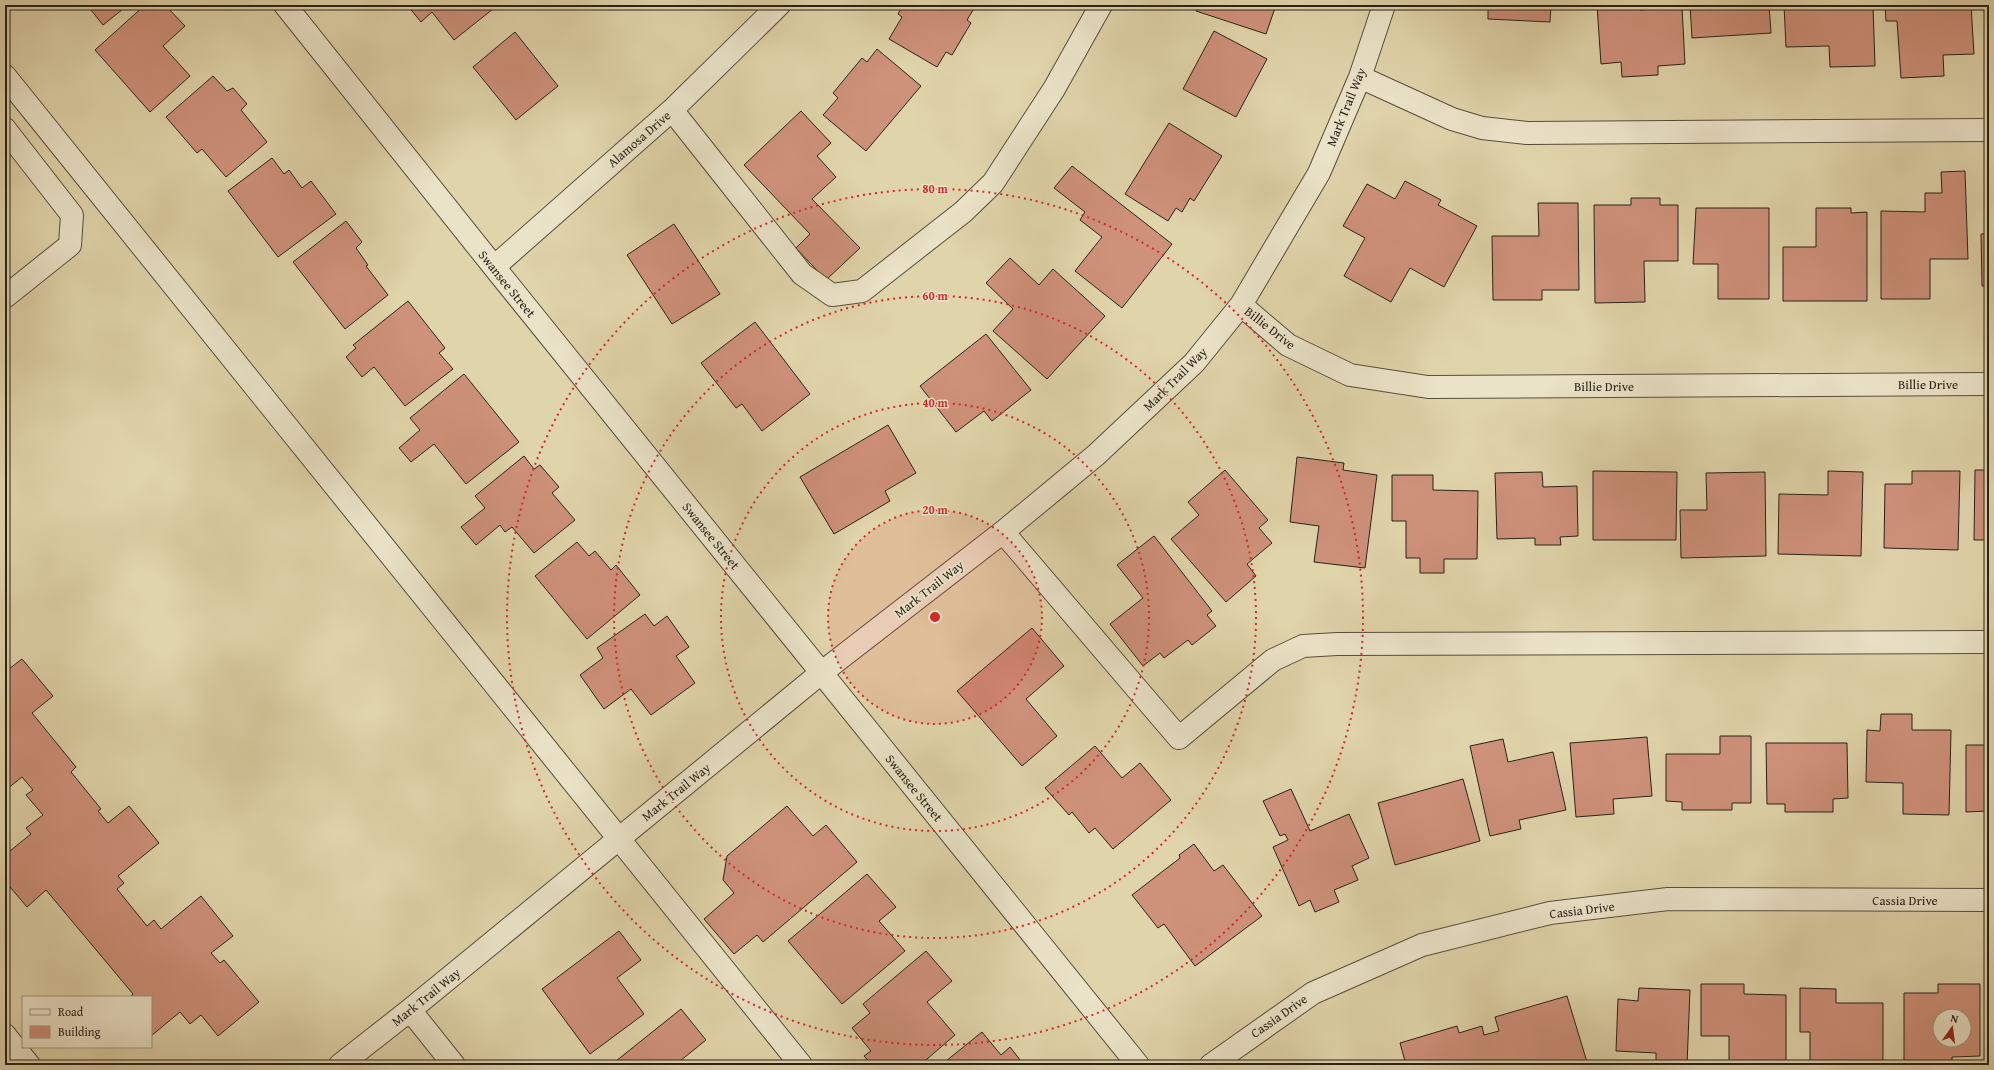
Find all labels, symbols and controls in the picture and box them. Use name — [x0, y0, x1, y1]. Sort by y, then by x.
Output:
street label: Mark Trail Way — [1322, 64, 1371, 149]
street label: Alamosa Drive — [603, 106, 675, 172]
text: 80 m — [922, 180, 948, 197]
street label: Swansee Street — [474, 246, 540, 322]
text: 60 m — [922, 287, 948, 304]
street label: Billie Drive — [1240, 302, 1300, 354]
street label: Mark Trail Way — [1139, 342, 1212, 415]
street label: Billie Drive — [1898, 375, 1958, 394]
street label: Billie Drive — [1574, 377, 1634, 396]
text: 40 m — [922, 394, 948, 411]
street label: Swansee Street — [678, 498, 744, 574]
text: 20 m — [922, 501, 948, 518]
street label: Mark Trail Way — [890, 555, 968, 622]
centre of rings — [928, 610, 942, 624]
street label: Swansee Street — [881, 750, 947, 826]
street label: Mark Trail Way — [638, 758, 715, 826]
street label: Cassia Drive — [1872, 891, 1938, 910]
street label: Cassia Drive — [1548, 897, 1616, 923]
street label: Mark Trail Way — [388, 963, 465, 1031]
street label: Cassia Drive — [1247, 989, 1311, 1043]
legend — [22, 996, 152, 1048]
text: Road — [58, 1003, 84, 1020]
north arrow — [1932, 1008, 1972, 1048]
text: N — [1949, 1010, 1961, 1027]
text: Building — [58, 1023, 101, 1040]

